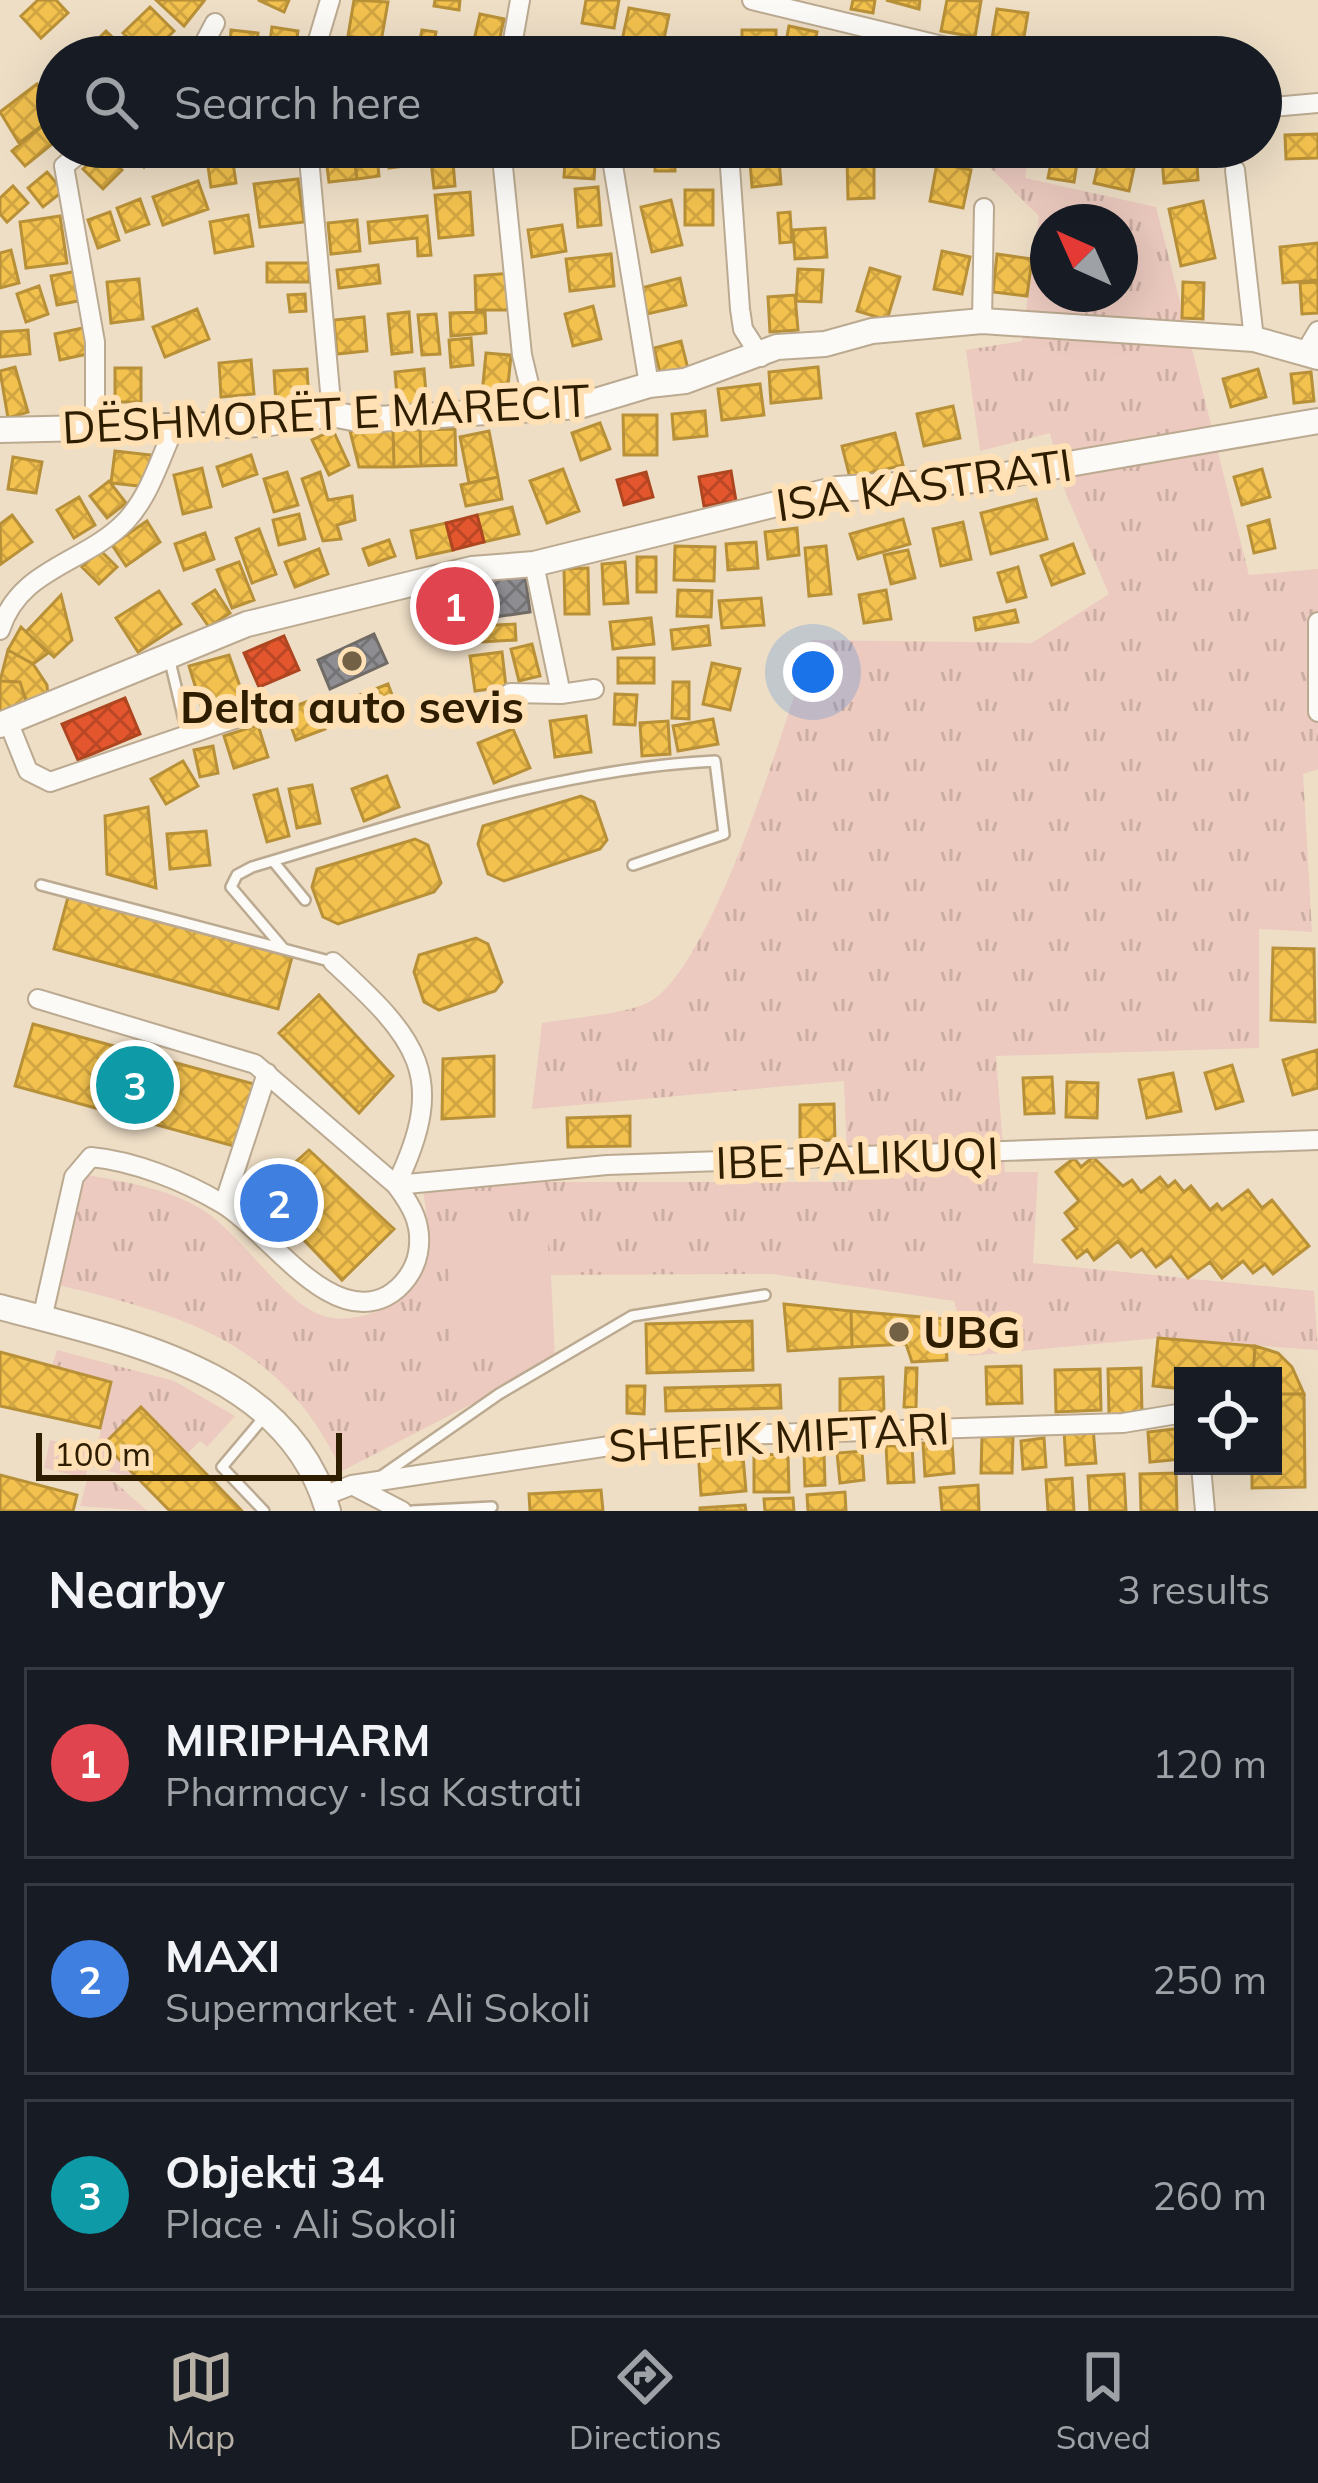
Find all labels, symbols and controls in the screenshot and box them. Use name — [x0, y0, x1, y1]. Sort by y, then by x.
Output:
search box — [36, 36, 1282, 168]
icon: search — [78, 69, 144, 135]
text: Search here — [174, 74, 421, 130]
north arrow — [1030, 204, 1138, 312]
street label: DËSHMORËT E MARECIT — [61, 371, 591, 455]
street label: ISA KASTRATI — [772, 436, 1075, 532]
pin: 1 — [416, 561, 494, 651]
your location — [783, 642, 843, 702]
marker: Delta auto sevis — [339, 648, 365, 674]
place label: Delta auto sevis — [180, 678, 524, 734]
pin: 3 — [96, 1040, 174, 1130]
street label: IBE PALIKUQI — [715, 1124, 999, 1190]
pin: 2 — [240, 1158, 318, 1248]
place label: UBG — [923, 1303, 1021, 1359]
marker: UBG — [886, 1319, 912, 1345]
map controls — [1174, 1367, 1282, 1475]
button: locate — [1174, 1367, 1282, 1475]
street label: SHEFIK MIFTARI — [607, 1399, 951, 1473]
scale bar — [36, 1427, 342, 1480]
text: 100 m — [54, 1433, 151, 1474]
text: Nearby — [48, 1557, 225, 1621]
text: 3 results — [1117, 1565, 1270, 1614]
text: MIRIPHARM — [165, 1711, 431, 1767]
text: 1 — [78, 1739, 102, 1788]
text: 120 m — [1152, 1739, 1267, 1788]
text: Pharmacy · Isa Kastrati — [165, 1767, 582, 1816]
text: MAXI — [165, 1927, 280, 1983]
text: 2 — [78, 1955, 102, 2004]
text: 250 m — [1152, 1955, 1267, 2004]
text: Supermarket · Ali Sokoli — [165, 1983, 591, 2032]
text: Objekti 34 — [165, 2143, 384, 2199]
text: 3 — [78, 2171, 102, 2220]
text: 260 m — [1152, 2171, 1267, 2220]
text: Place · Ali Sokoli — [165, 2199, 457, 2248]
tab: Map — [167, 2344, 235, 2457]
tab: Directions — [569, 2344, 722, 2457]
tab: Saved — [1056, 2344, 1151, 2457]

